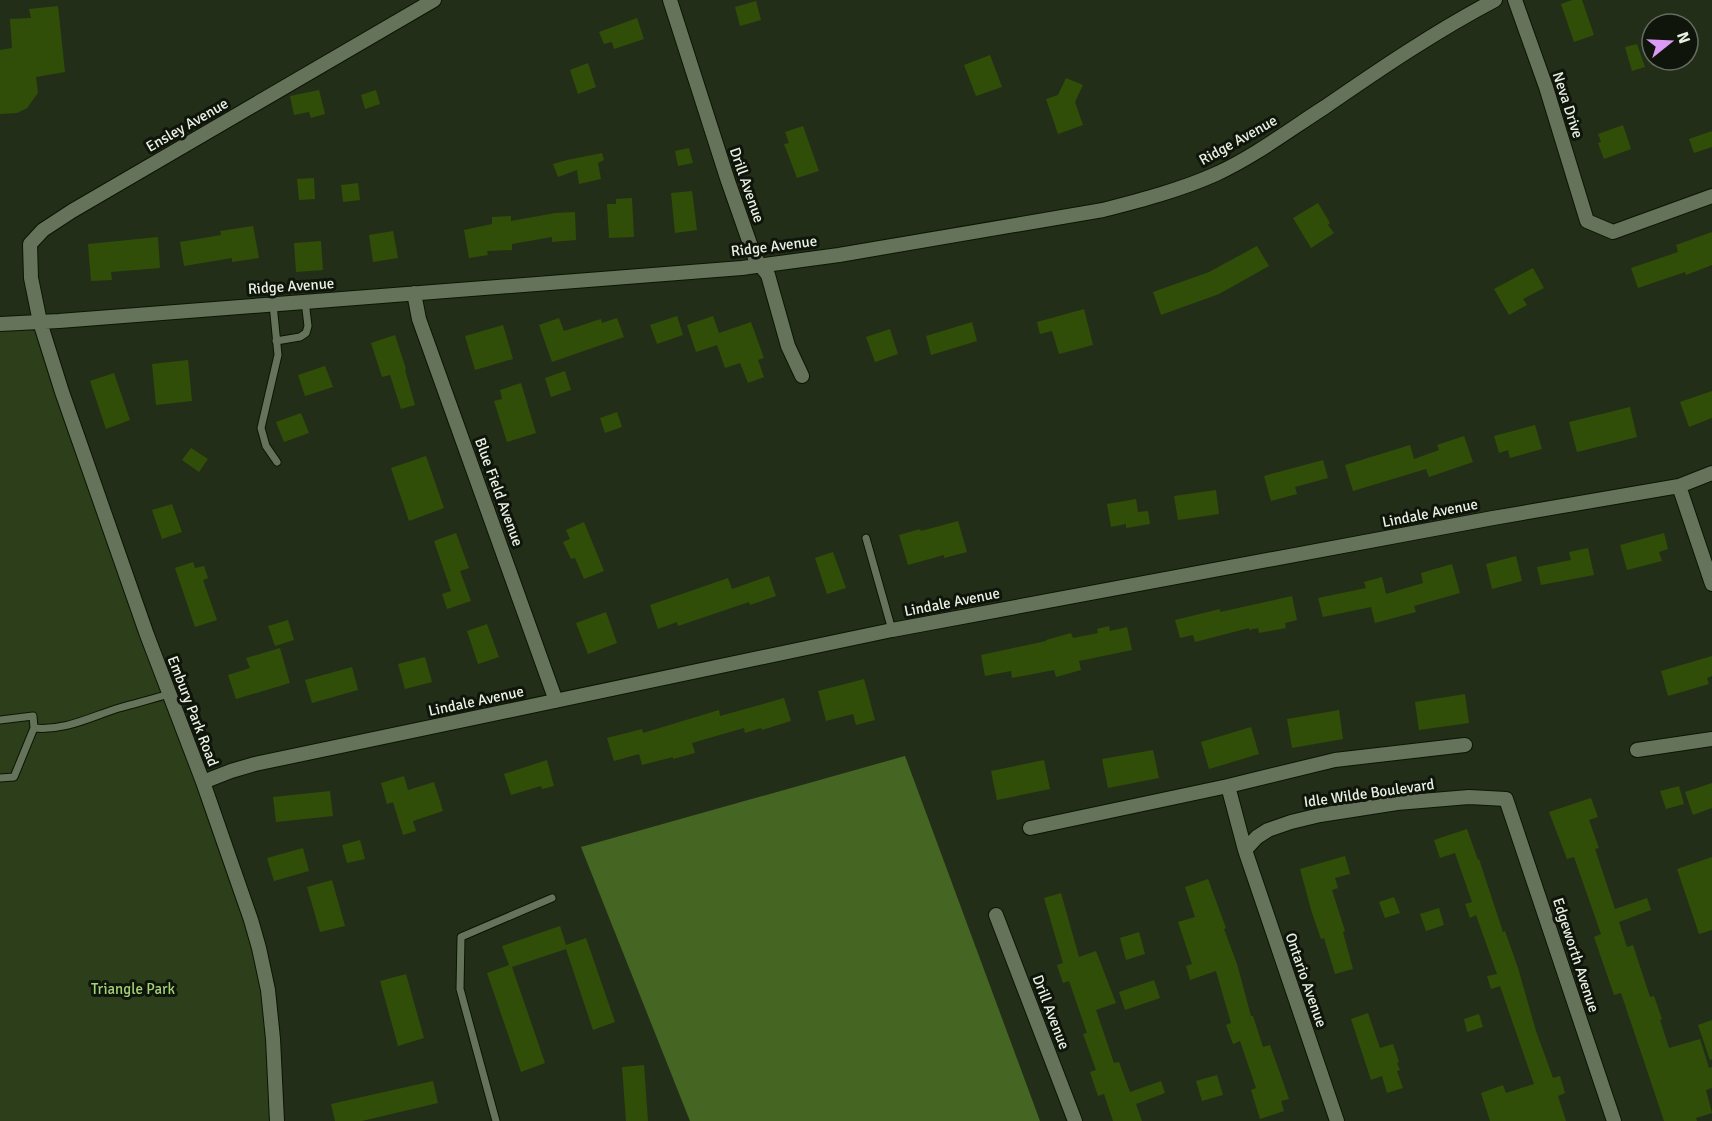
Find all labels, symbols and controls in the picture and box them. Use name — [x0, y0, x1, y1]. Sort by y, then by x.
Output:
north arrow — [1640, 12, 1700, 72]
text: N — [1672, 29, 1695, 46]
street label: Neva Drive — [1549, 70, 1587, 140]
street label: Ensley Avenue — [143, 94, 231, 156]
street label: Ridge Avenue — [1196, 111, 1280, 169]
street label: Drill Avenue — [726, 145, 768, 225]
street label: Ridge Avenue — [730, 232, 818, 260]
street label: Ridge Avenue — [247, 274, 335, 298]
street label: Blue Field Avenue — [471, 435, 527, 549]
street label: Lindale Avenue — [1381, 495, 1479, 531]
street label: Lindale Avenue — [903, 584, 1001, 620]
street label: Embury Park Road — [164, 653, 222, 769]
street label: Lindale Avenue — [427, 682, 525, 720]
street label: Idle Wilde Boulevard — [1303, 775, 1436, 811]
street label: Edgeworth Avenue — [1549, 895, 1603, 1015]
street label: Ontario Avenue — [1281, 930, 1331, 1030]
street label: Drill Avenue — [1029, 972, 1073, 1052]
park label: Triangle Park — [91, 980, 176, 998]

